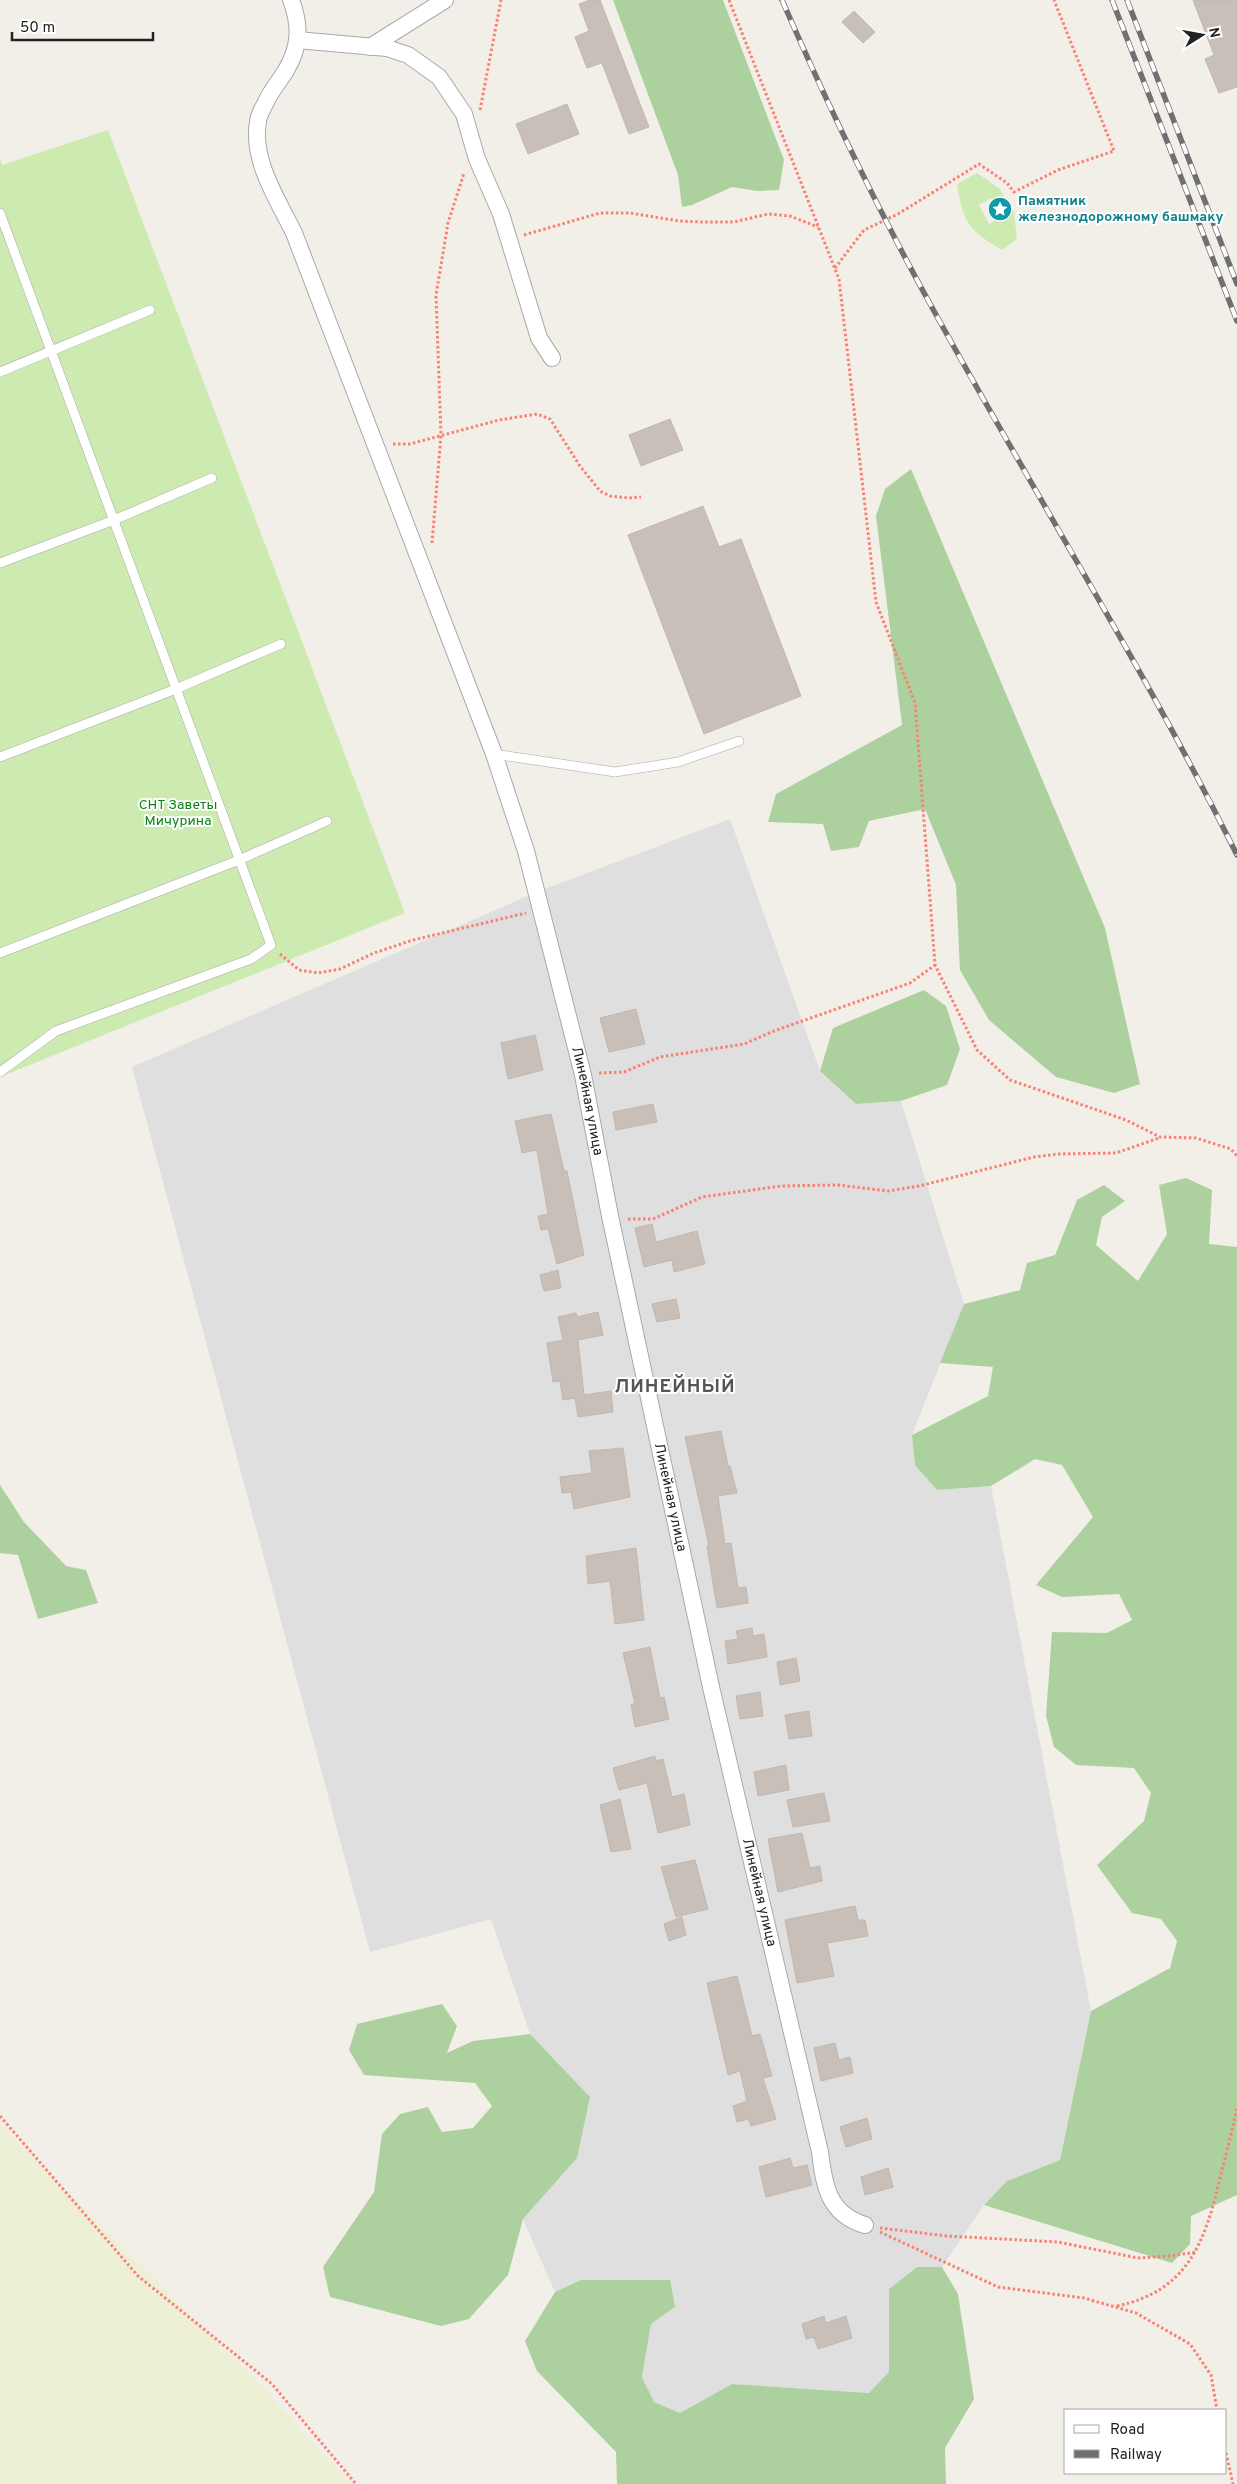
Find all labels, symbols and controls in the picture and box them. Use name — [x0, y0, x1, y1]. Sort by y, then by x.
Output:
scale bar — [12, 10, 154, 42]
north arrow — [1177, 10, 1227, 60]
text: 50 m — [20, 19, 55, 38]
text: N — [1204, 26, 1223, 39]
place label: Памятник железнодорожному башмаку — [1018, 193, 1223, 226]
place icon: Памятник железнодорожному башмаку — [987, 196, 1013, 222]
park label: СНТ Заветы Мичурина — [139, 797, 217, 830]
street label: Линейная улица — [568, 1045, 607, 1157]
district label: ЛИНЕЙНЫЙ — [614, 1374, 736, 1399]
street label: Линейная улица — [650, 1441, 690, 1553]
street label: Линейная улица — [738, 1837, 780, 1948]
legend — [1064, 2409, 1227, 2474]
text: Road — [1110, 2421, 1145, 2440]
text: Railway — [1110, 2446, 1162, 2465]

